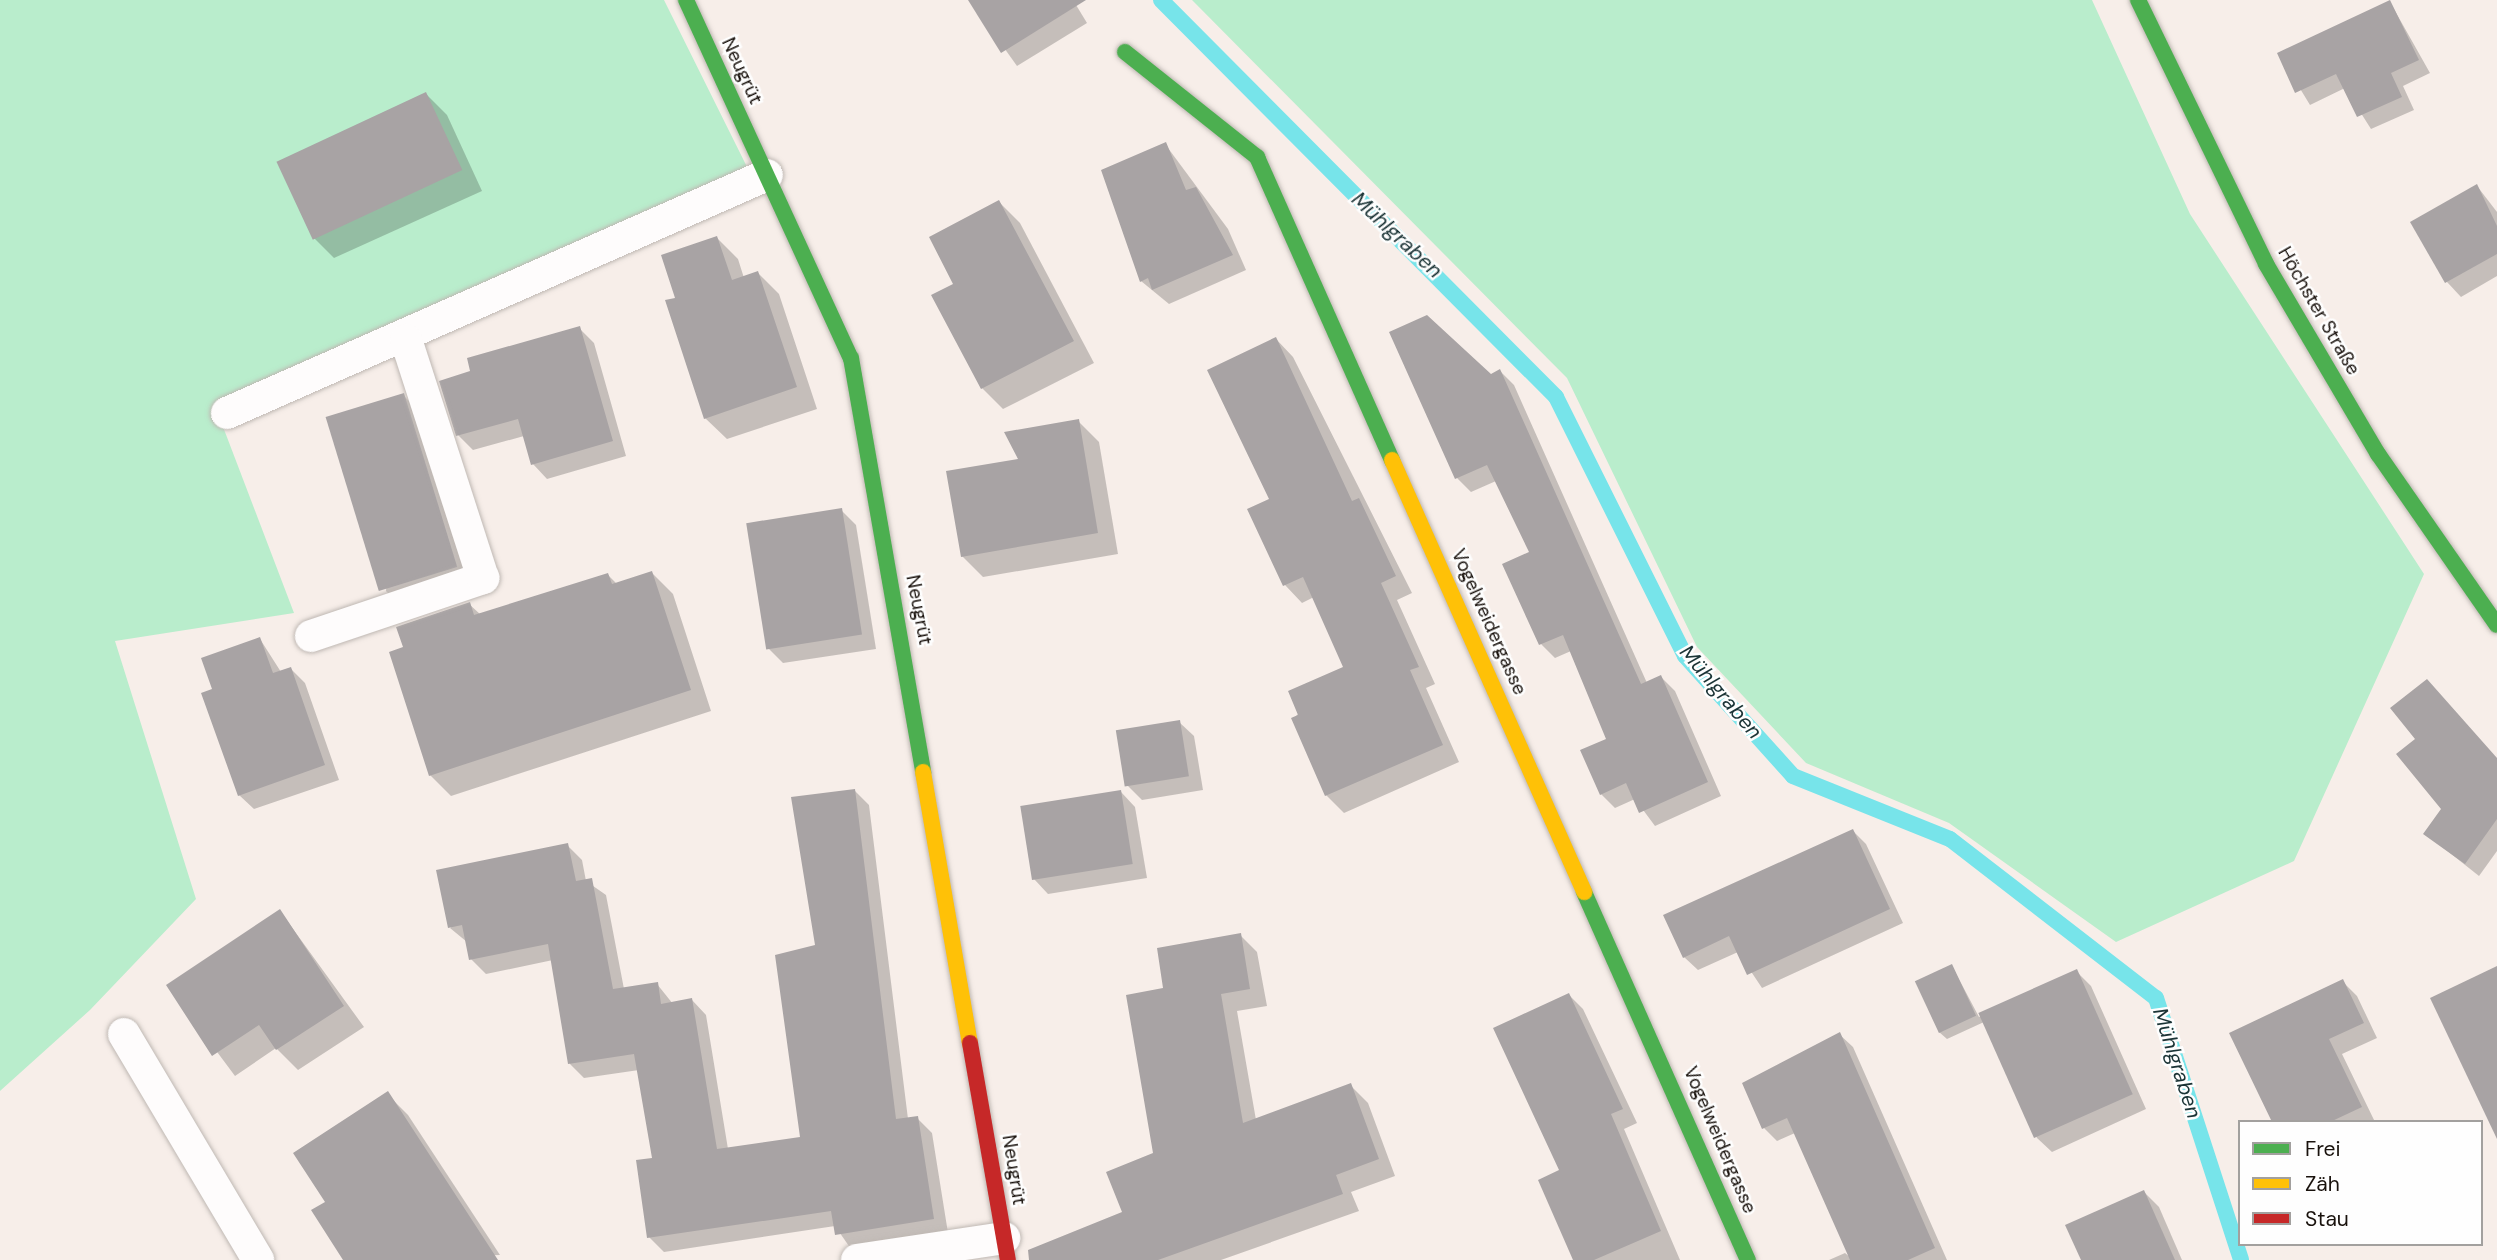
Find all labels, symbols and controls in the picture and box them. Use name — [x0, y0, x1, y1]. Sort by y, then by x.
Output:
street label: Neugrüt — [717, 34, 767, 108]
water label: Mühlgraben — [1346, 187, 1448, 283]
street label: Höchster Straße — [2273, 243, 2365, 379]
street label: Vogelweidergasse — [1447, 545, 1531, 699]
street label: Neugrüt — [901, 573, 937, 647]
water label: Mühlgraben — [1675, 640, 1767, 744]
water label: Mühlgraben — [2147, 1005, 2207, 1121]
street label: Vogelweidergasse — [1679, 1063, 1761, 1217]
legend — [2238, 1120, 2483, 1246]
street label: Neugrüt — [997, 1133, 1031, 1207]
text: Frei — [2305, 1135, 2341, 1163]
text: Zäh — [2305, 1170, 2340, 1198]
text: Stau — [2305, 1205, 2349, 1233]

